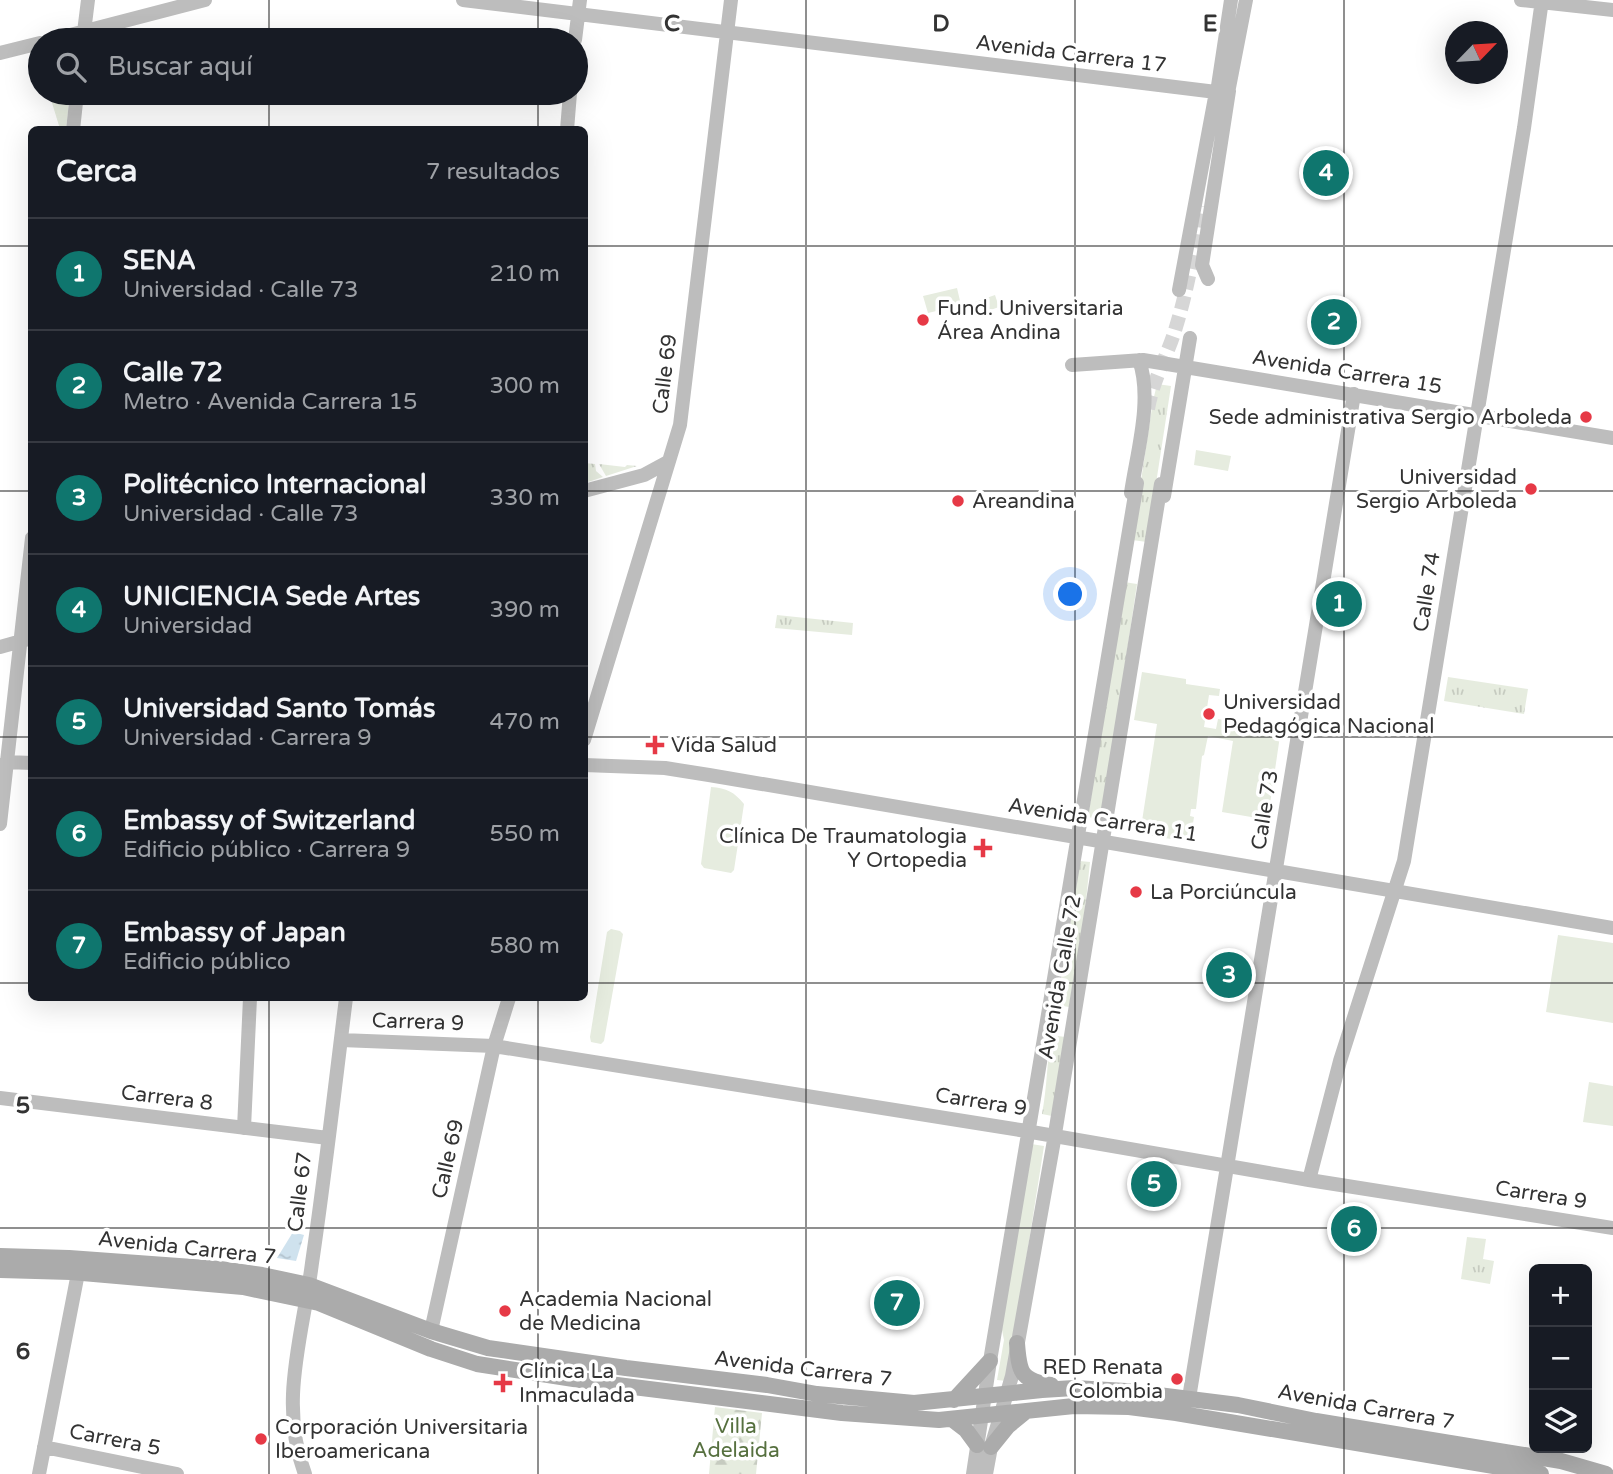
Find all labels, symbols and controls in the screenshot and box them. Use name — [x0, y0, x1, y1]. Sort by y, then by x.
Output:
text: C — [664, 10, 680, 38]
text: D — [932, 10, 950, 38]
text: E — [1203, 10, 1217, 38]
north arrow — [1445, 21, 1508, 84]
search box — [28, 28, 588, 105]
street label: Avenida Carrera 17 — [974, 30, 1168, 78]
icon: search — [52, 48, 90, 86]
text: Buscar aquí — [108, 51, 253, 82]
pin: 4 — [1303, 147, 1349, 199]
text: Cerca — [56, 153, 137, 190]
text: 7 resultados — [426, 158, 560, 186]
text: SENA — [123, 245, 196, 276]
text: 1 — [72, 260, 86, 288]
text: 210 m — [490, 260, 560, 288]
text: Universidad · Calle 73 — [123, 276, 359, 304]
place label: Fund. Universitaria Área Andina — [937, 296, 1123, 345]
pin: 2 — [1311, 296, 1357, 348]
marker: Fund. Universitaria Área Andina — [915, 312, 931, 328]
street label: Calle 69 — [648, 332, 682, 416]
street label: Avenida Carrera 15 — [1250, 345, 1444, 399]
text: Calle 72 — [123, 357, 223, 388]
text: 2 — [72, 372, 86, 400]
text: 300 m — [490, 372, 560, 400]
text: Metro · Avenida Carrera 15 — [123, 388, 417, 416]
place label: Sede administrativa Sergio Arboleda — [1209, 405, 1572, 430]
marker: Sede administrativa Sergio Arboleda — [1578, 409, 1594, 425]
place label: Universidad Sergio Arboleda — [1356, 465, 1517, 514]
text: Politécnico Internacional — [123, 469, 426, 500]
marker: Universidad Sergio Arboleda — [1523, 481, 1539, 497]
text: 3 — [72, 484, 86, 512]
text: 330 m — [490, 484, 560, 512]
place label: Areandina — [972, 489, 1075, 514]
marker: Areandina — [950, 493, 966, 509]
text: Universidad · Calle 73 — [123, 500, 359, 528]
street label: Calle 74 — [1408, 550, 1446, 634]
your location — [1053, 577, 1087, 611]
pin: 1 — [1316, 578, 1362, 630]
text: UNICIENCIA Sede Artes — [123, 581, 420, 612]
text: 4 — [72, 596, 86, 624]
text: 390 m — [490, 596, 560, 624]
text: Universidad — [123, 612, 252, 640]
place label: Universidad Pedagógica Nacional — [1223, 690, 1434, 739]
text: Universidad Santo Tomás — [123, 693, 435, 724]
marker: Universidad Pedagógica Nacional — [1201, 706, 1217, 722]
text: 5 — [72, 708, 86, 736]
text: 470 m — [490, 708, 560, 736]
text: Universidad · Carrera 9 — [123, 724, 372, 752]
place label: Vida Salud — [671, 733, 777, 758]
marker: Vida Salud — [645, 735, 665, 755]
street label: Calle 73 — [1246, 768, 1284, 852]
street label: Avenida Carrera 11 — [1006, 793, 1200, 847]
text: Embassy of Switzerland — [123, 805, 415, 836]
text: 6 — [72, 820, 86, 848]
text: 550 m — [490, 820, 560, 848]
place label: Clínica De Traumatologia Y Ortopedia — [719, 824, 967, 873]
text: Edificio público · Carrera 9 — [123, 836, 410, 864]
marker: Clínica De Traumatologia Y Ortopedia — [973, 838, 993, 858]
place label: La Porciúncula — [1150, 880, 1297, 905]
marker: La Porciúncula — [1128, 884, 1144, 900]
street label: Avenida Calle 72 — [1033, 893, 1087, 1061]
text: Embassy of Japan — [123, 917, 346, 948]
text: 7 — [72, 932, 86, 960]
text: 580 m — [490, 932, 560, 960]
text: Edificio público — [123, 948, 291, 976]
pin: 3 — [1206, 949, 1252, 1001]
street label: Carrera 9 — [371, 1008, 465, 1036]
street label: Carrera 8 — [120, 1080, 214, 1116]
street label: Carrera 9 — [933, 1082, 1029, 1122]
text: 5 — [16, 1092, 30, 1120]
street label: Calle 69 — [427, 1117, 469, 1201]
street label: Calle 67 — [283, 1150, 317, 1234]
pin: 5 — [1131, 1158, 1177, 1210]
street label: Carrera 9 — [1493, 1175, 1589, 1215]
pin: 6 — [1331, 1203, 1377, 1255]
street label: Avenida Carrera 7 — [97, 1226, 277, 1270]
map controls — [1529, 1264, 1592, 1453]
button: + — [1529, 1264, 1592, 1327]
pin: 7 — [874, 1277, 920, 1329]
place label: Academia Nacional de Medicina — [519, 1287, 712, 1336]
marker: Academia Nacional de Medicina — [497, 1303, 513, 1319]
button: − — [1529, 1327, 1592, 1390]
text: 6 — [16, 1338, 30, 1366]
street label: Avenida Carrera 7 — [713, 1346, 893, 1392]
place label: RED Renata Colombia — [1042, 1355, 1163, 1404]
place label: Clínica La Inmaculada — [519, 1359, 635, 1408]
marker: RED Renata Colombia — [1169, 1371, 1185, 1387]
marker: Clínica La Inmaculada — [493, 1373, 513, 1393]
street label: Avenida Carrera 7 — [1276, 1379, 1456, 1435]
button: layers — [1529, 1390, 1592, 1453]
park label: Villa Adelaida — [692, 1414, 780, 1463]
place label: Corporación Universitaria Iberoamericana — [275, 1415, 528, 1464]
street label: Carrera 5 — [67, 1419, 163, 1461]
marker: Corporación Universitaria Iberoamericana — [253, 1431, 269, 1447]

